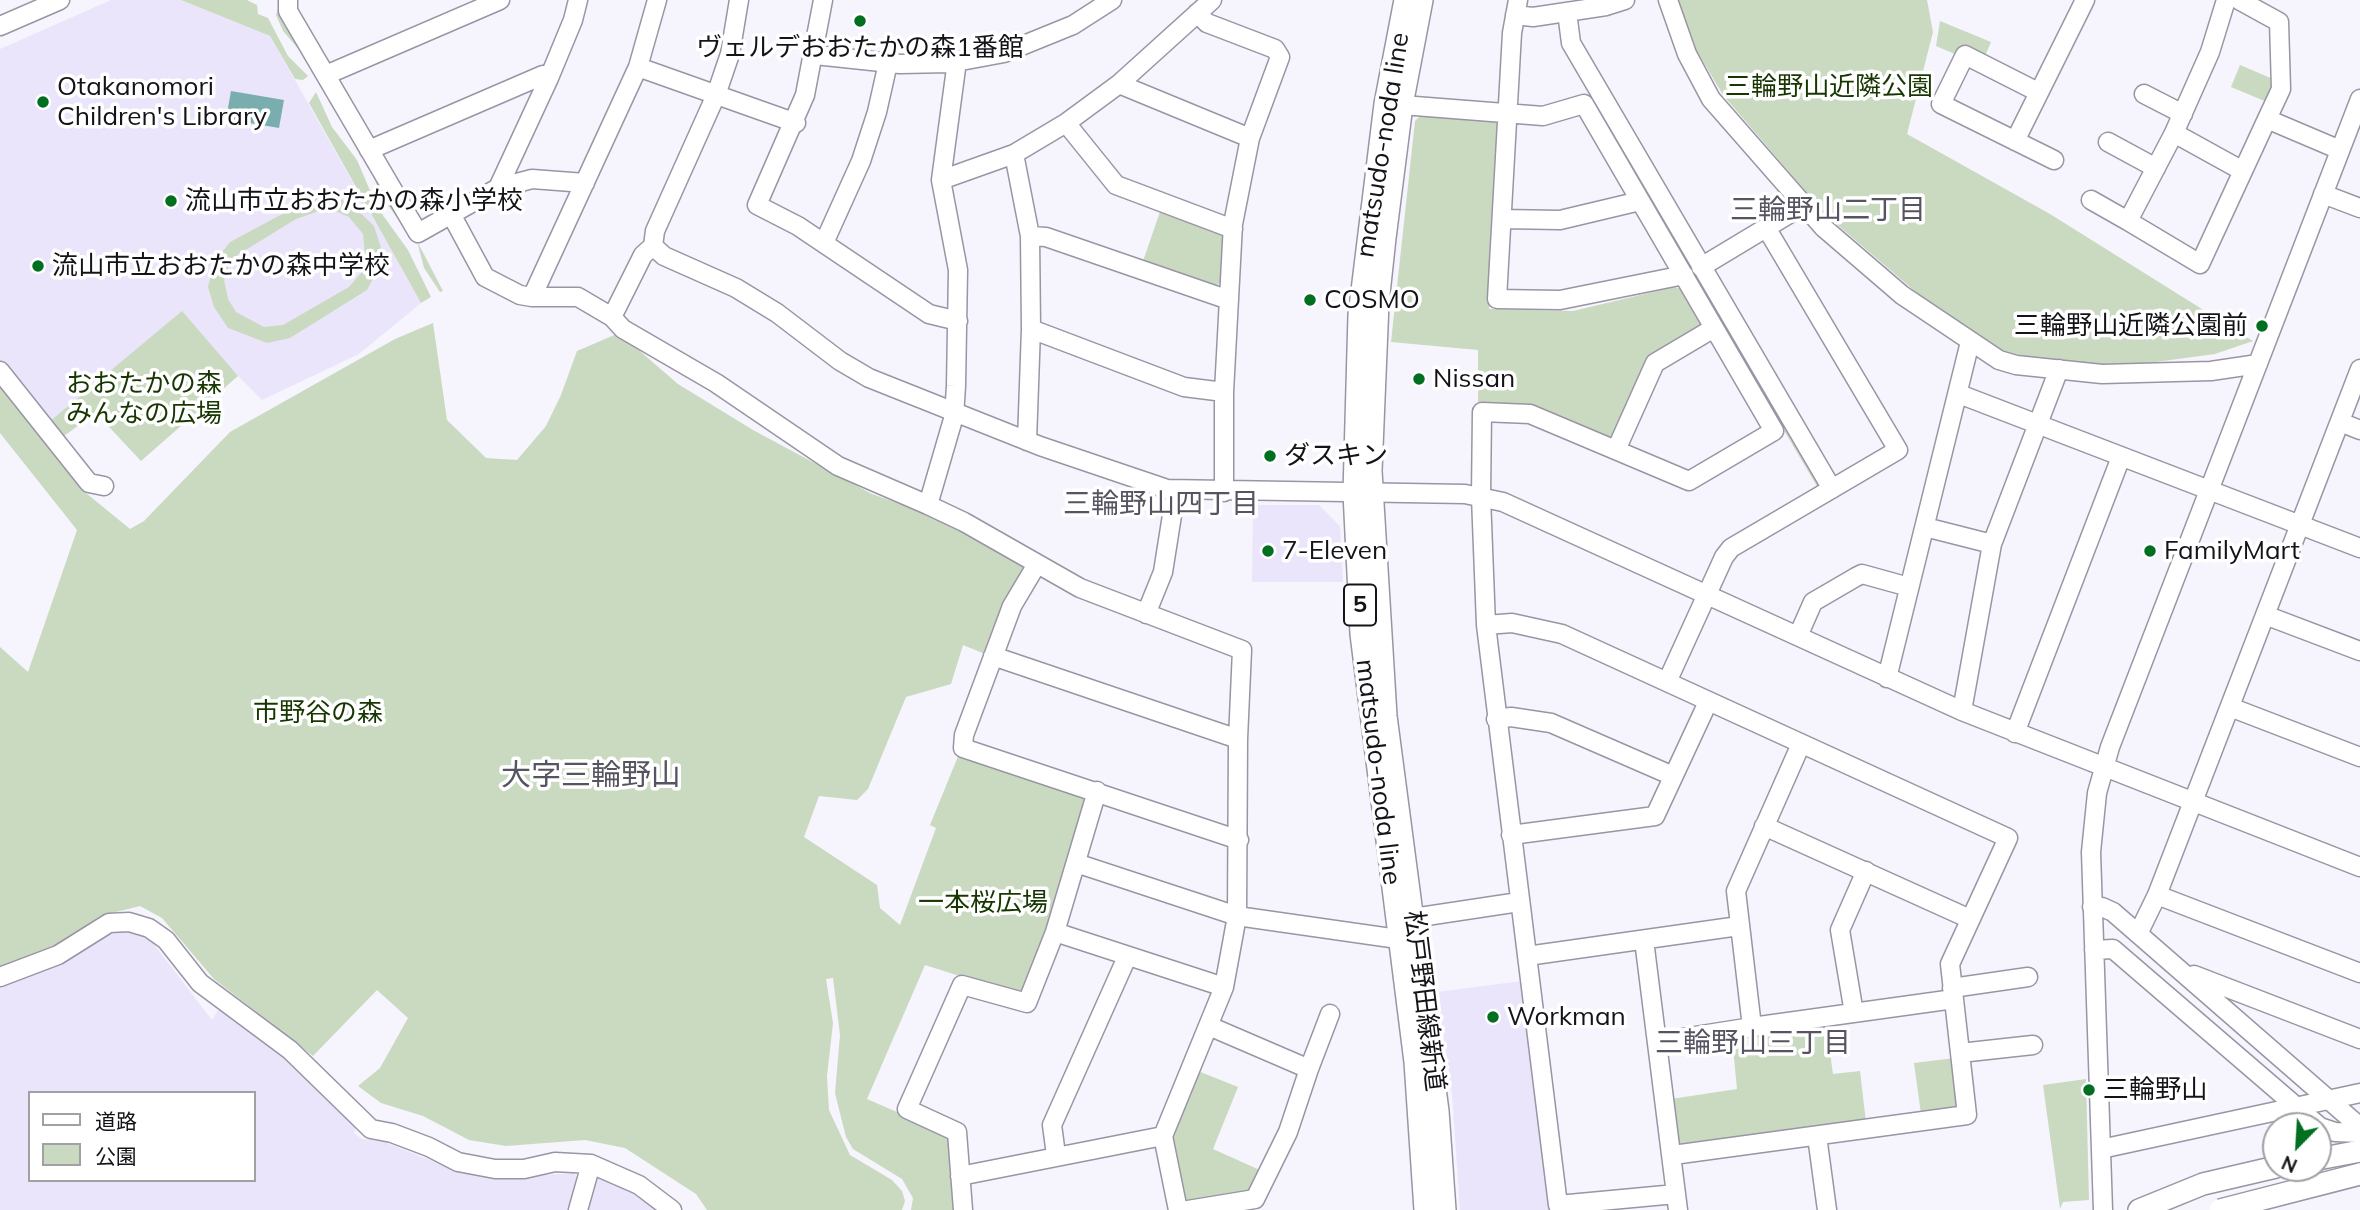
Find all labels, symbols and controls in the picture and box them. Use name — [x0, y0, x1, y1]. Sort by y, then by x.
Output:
marker: ヴェルデおおたかの森1番館 — [852, 13, 868, 29]
street label: matsudo-noda line — [1350, 30, 1416, 260]
place label: ヴェルデおおたかの森1番館 — [696, 32, 1024, 64]
place label: Otakanomori Children's Library — [57, 71, 267, 132]
park label: 三輪野山近隣公園 — [1725, 71, 1933, 103]
marker: Otakanomori Children's Library — [35, 94, 51, 110]
place label: 流山市立おおたかの森小学校 — [185, 185, 523, 217]
marker: 流山市立おおたかの森小学校 — [163, 193, 179, 209]
district label: 三輪野山二丁目 — [1730, 194, 1926, 228]
place label: 流山市立おおたかの森中学校 — [52, 250, 390, 282]
marker: 流山市立おおたかの森中学校 — [30, 258, 46, 274]
place label: COSMO — [1324, 284, 1420, 316]
marker: COSMO — [1302, 292, 1318, 308]
place label: 三輪野山近隣公園前 — [2014, 310, 2248, 342]
marker: 三輪野山近隣公園前 — [2254, 318, 2270, 334]
place label: Nissan — [1433, 363, 1515, 395]
park label: おおたかの森 みんなの広場 — [66, 368, 222, 430]
marker: Nissan — [1411, 371, 1427, 387]
place label: ダスキン — [1284, 440, 1388, 472]
marker: ダスキン — [1262, 448, 1278, 464]
district label: 三輪野山四丁目 — [1063, 488, 1259, 522]
place label: 7-Eleven — [1282, 535, 1387, 567]
place label: FamilyMart — [2164, 535, 2300, 567]
marker: 7-Eleven — [1260, 543, 1276, 559]
marker: FamilyMart — [2142, 543, 2158, 559]
road number: 5 — [1344, 584, 1376, 626]
street label: matsudo-noda line — [1349, 657, 1407, 887]
park label: 市野谷の森 — [253, 697, 383, 729]
district label: 大字三輪野山 — [501, 758, 681, 794]
park label: 一本桜広場 — [918, 887, 1048, 919]
street label: 松戸野田線新道 — [1397, 909, 1451, 1093]
place label: Workman — [1507, 1001, 1626, 1033]
marker: Workman — [1485, 1009, 1501, 1025]
district label: 三輪野山三丁目 — [1655, 1027, 1851, 1061]
place label: 三輪野山 — [2103, 1074, 2207, 1106]
marker: 三輪野山 — [2081, 1082, 2097, 1098]
legend — [28, 1091, 256, 1182]
text: 道路 — [95, 1108, 137, 1134]
north arrow — [2262, 1112, 2332, 1182]
text: 公園 — [95, 1143, 137, 1169]
text: N — [2278, 1150, 2301, 1178]

